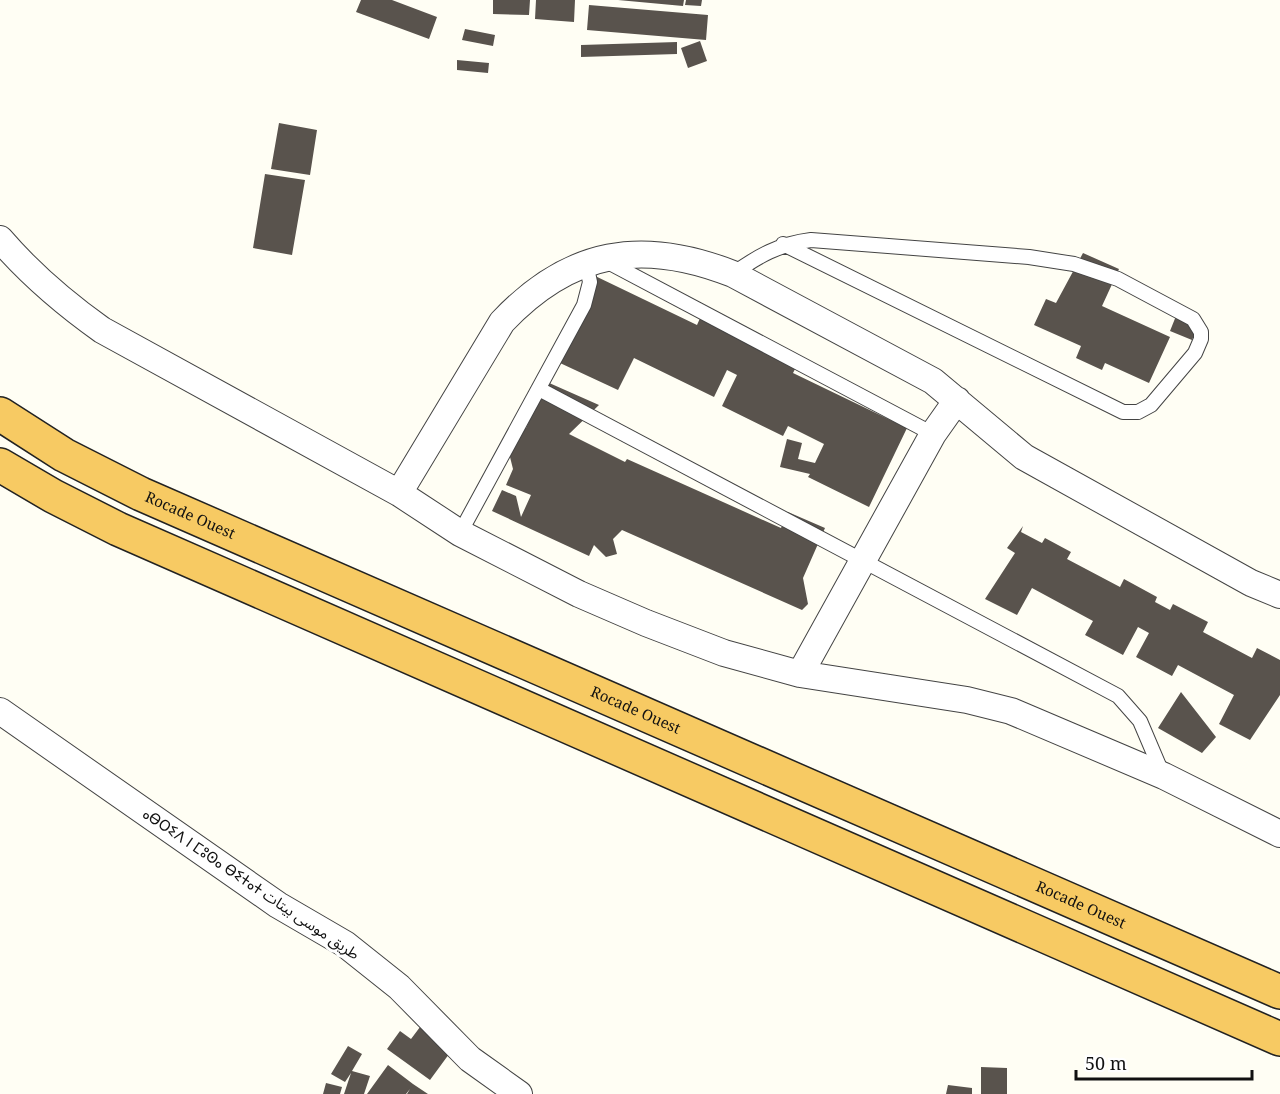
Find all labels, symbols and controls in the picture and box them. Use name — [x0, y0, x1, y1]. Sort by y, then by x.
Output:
street label: Rocade Ouest — [142, 486, 239, 543]
street label: Rocade Ouest — [588, 681, 684, 738]
street label: ⴰⴱⵔⵉⴷ ⵏ ⵎⵓⵙⴰ ⴱⵉⵜⴰⵜ طريق موسى بيتات — [139, 803, 364, 964]
street label: Rocade Ouest — [1033, 876, 1129, 932]
scale bar — [1076, 1043, 1252, 1081]
text: 50 m — [1085, 1051, 1127, 1075]

